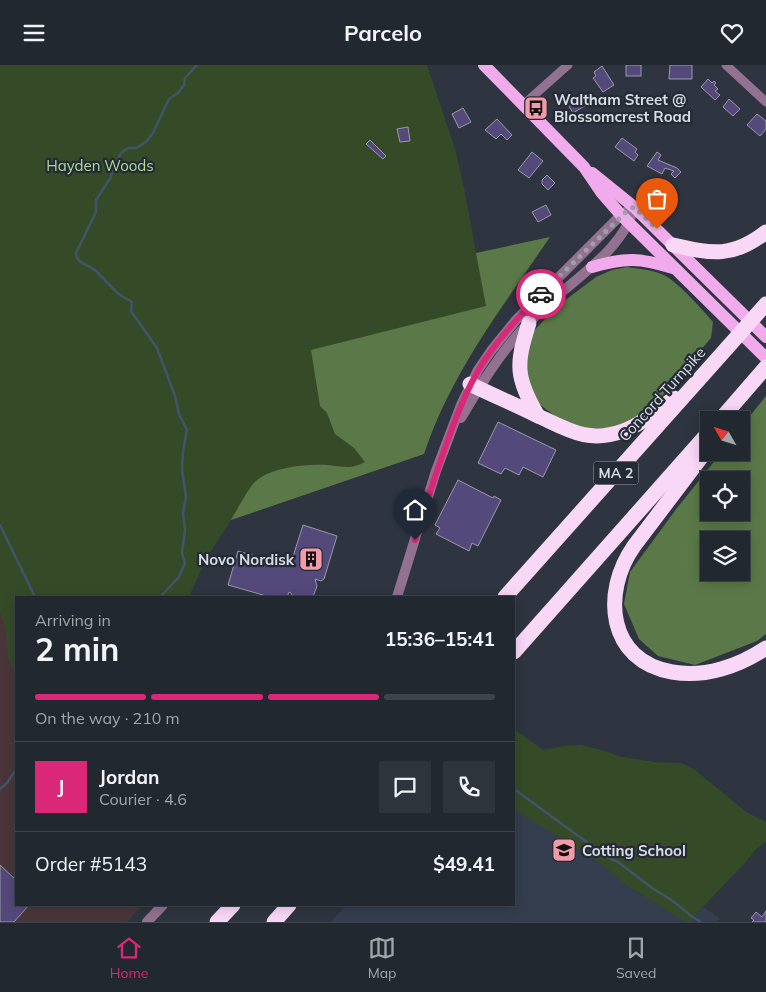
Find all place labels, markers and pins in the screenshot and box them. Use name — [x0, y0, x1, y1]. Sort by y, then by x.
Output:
place label: Waltham Street @ Blossomcrest Road — [554, 90, 691, 126]
bus stop icon: Waltham Street @ Blossomcrest Road — [523, 95, 549, 121]
pin — [636, 178, 678, 229]
pin — [394, 489, 436, 540]
building icon: Novo Nordisk — [298, 546, 324, 572]
place label: Novo Nordisk — [198, 550, 295, 569]
school or university icon: Cotting School — [551, 837, 577, 863]
place label: Cotting School — [582, 841, 686, 860]

